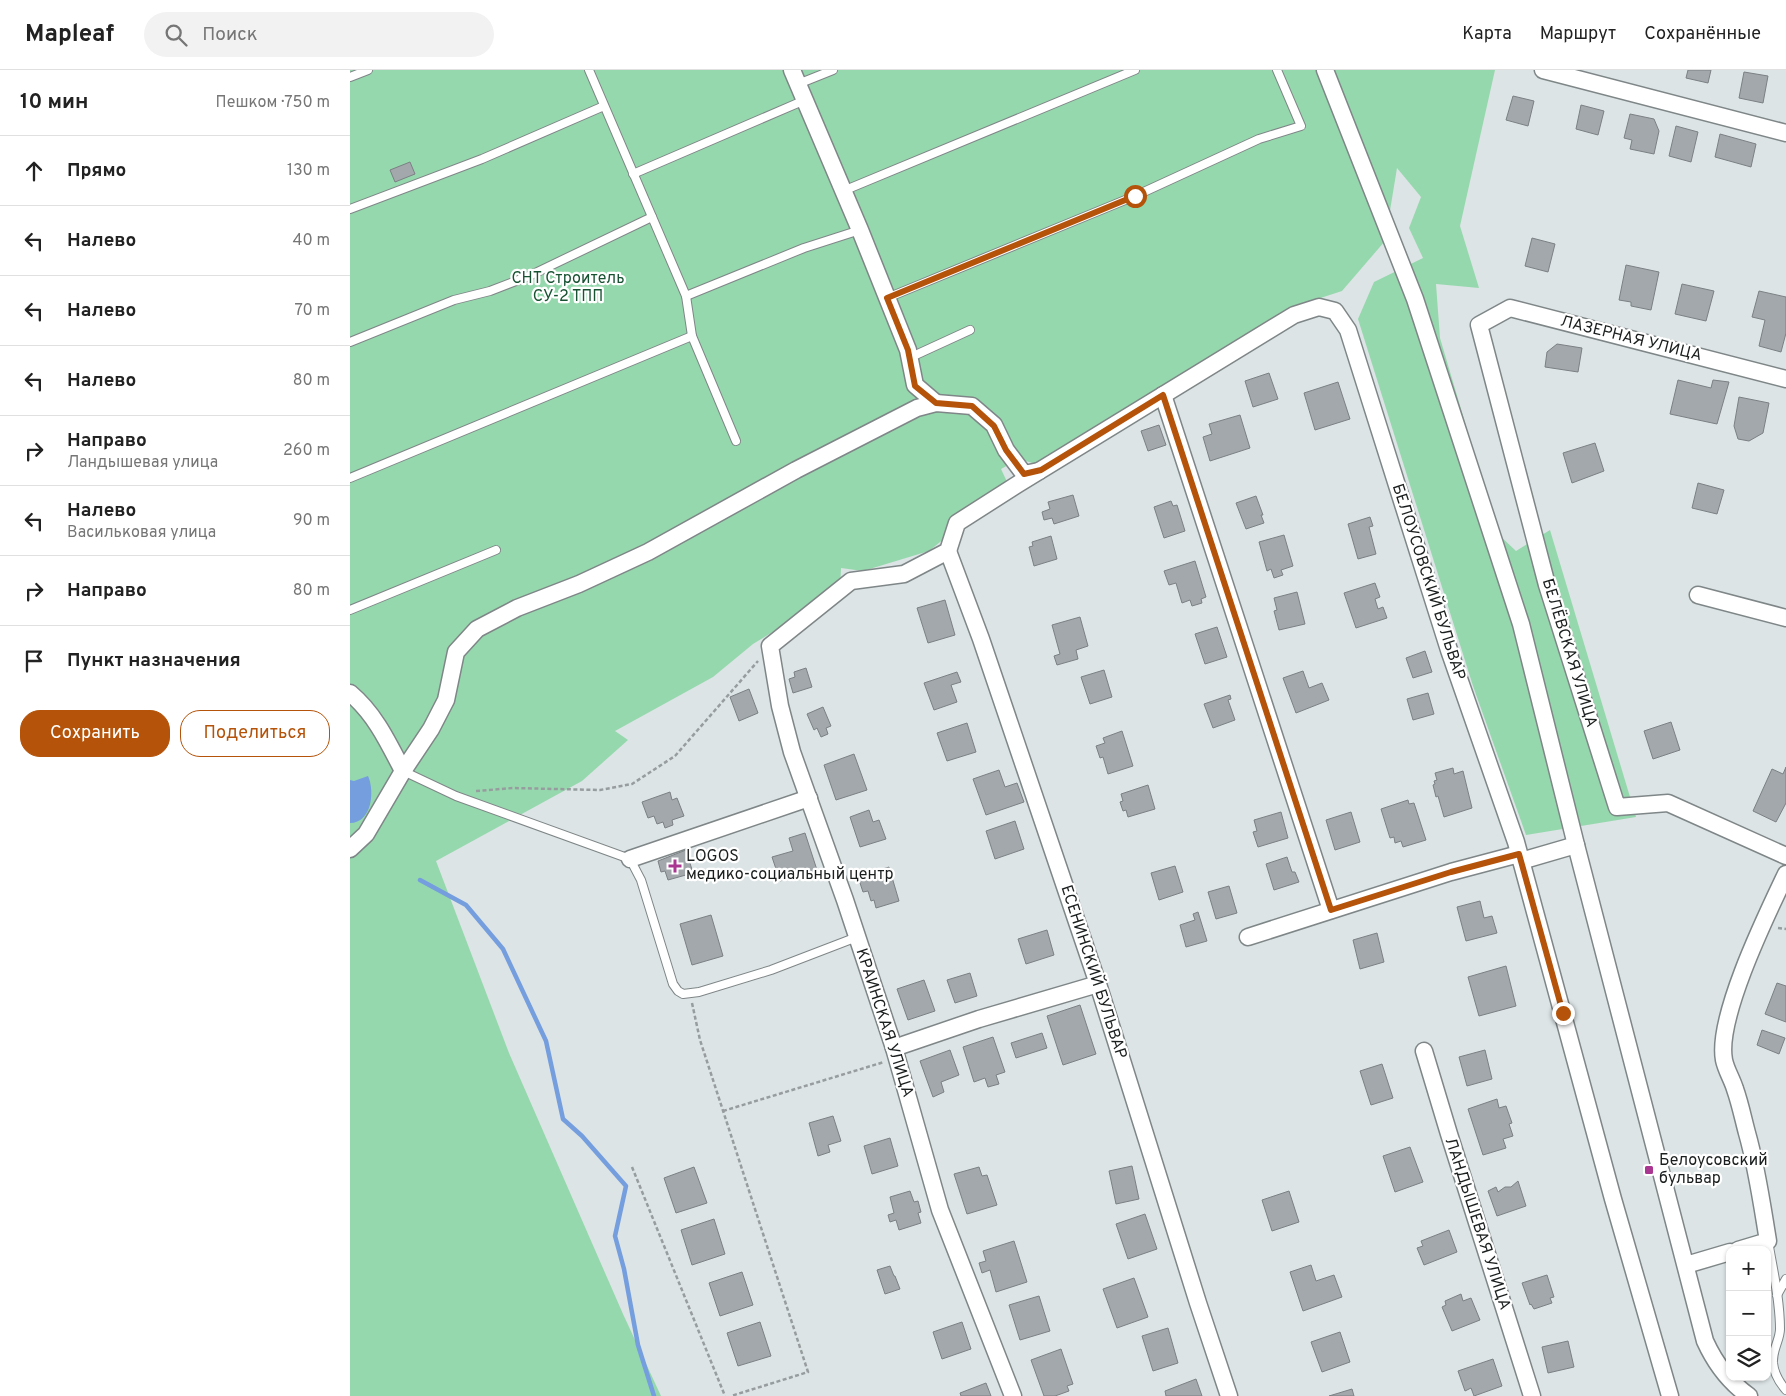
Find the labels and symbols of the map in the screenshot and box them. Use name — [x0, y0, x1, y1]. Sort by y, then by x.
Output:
route start — [1124, 185, 1147, 208]
park label: СНТ Строитель СУ-2 ТПП — [511, 269, 625, 307]
street label: ЛАЗЕРНАЯ УЛИЦА — [1558, 312, 1704, 366]
street label: БЕЛОУСОВСКИЙ БУЛЬВАР — [1387, 481, 1471, 683]
street label: БЕЛЁВСКАЯ УЛИЦА — [1537, 576, 1603, 730]
place label: LOGOS медико-социальный центр — [686, 847, 894, 885]
marker: LOGOS медико-социальный центр — [668, 859, 682, 873]
street label: ЕСЕНИНСКИЙ БУЛЬВАР — [1055, 882, 1132, 1061]
street label: КРАИНСКАЯ УЛИЦА — [850, 946, 918, 1100]
route end — [1552, 1002, 1575, 1025]
street label: ЛАНДЫШЕВАЯ УЛИЦА — [1440, 1135, 1514, 1313]
place label: Белоусовский бульвар — [1659, 1151, 1768, 1189]
marker: Белоусовский бульвар — [1643, 1164, 1655, 1176]

